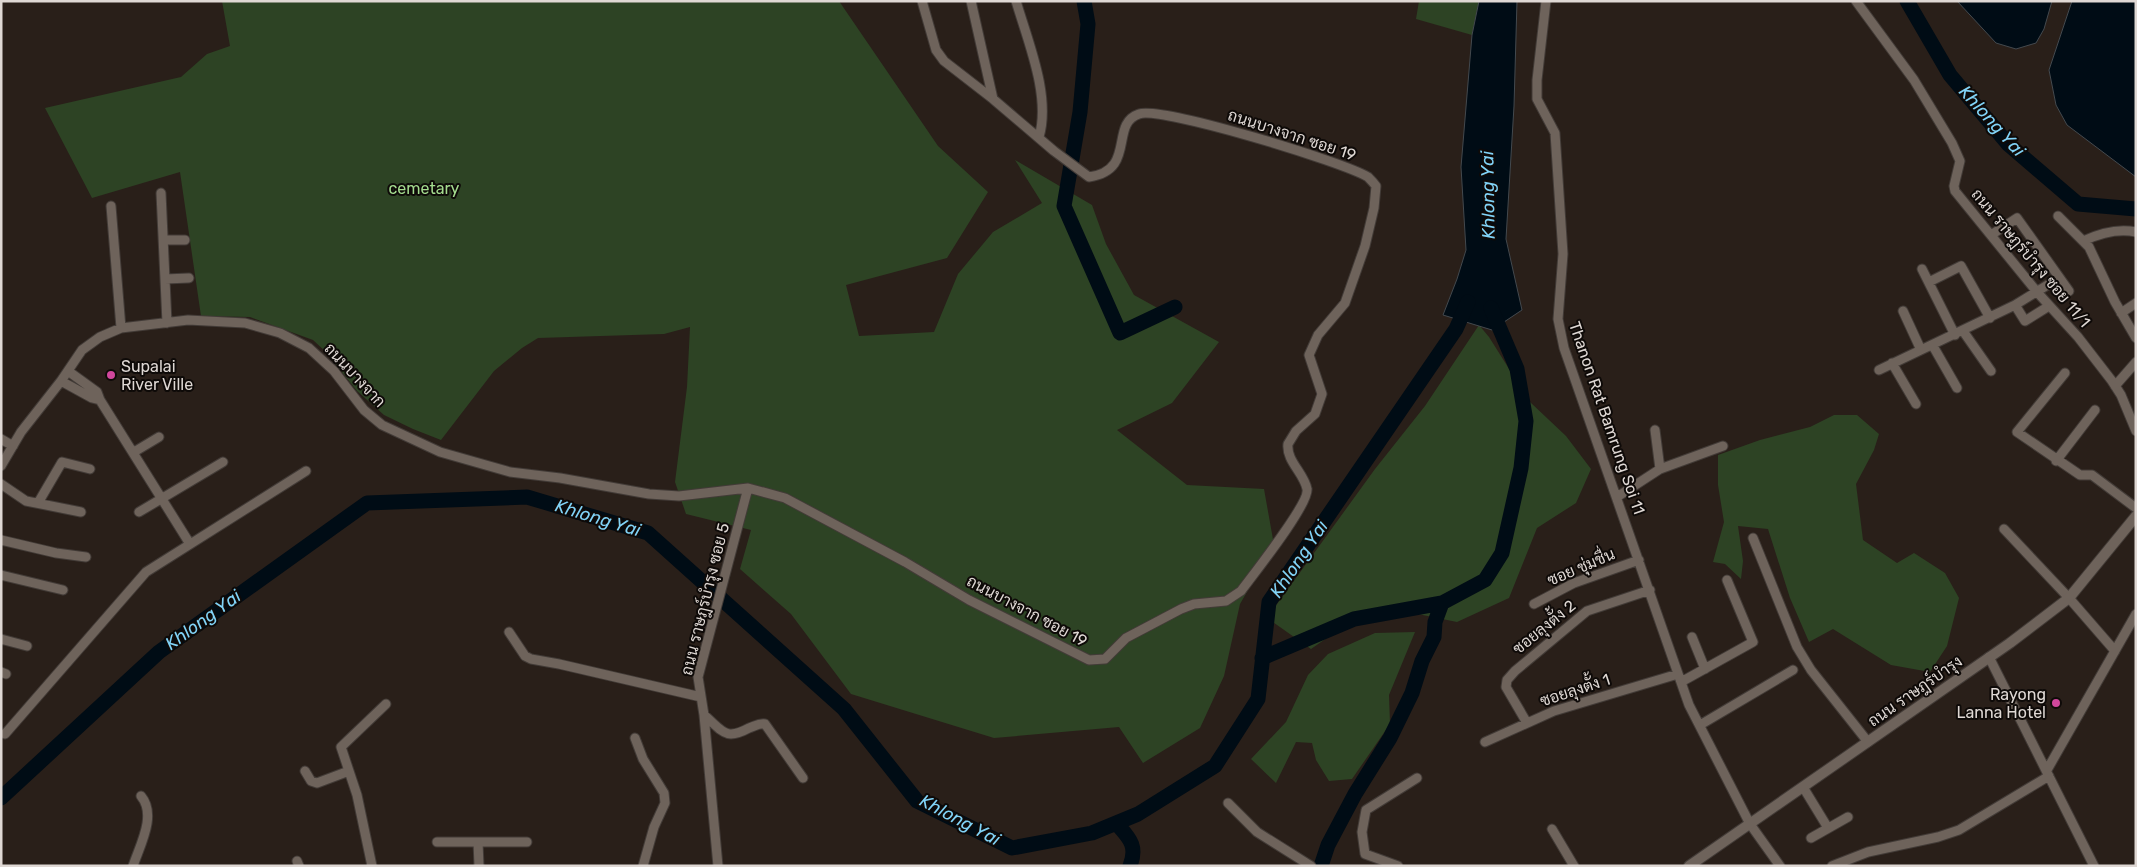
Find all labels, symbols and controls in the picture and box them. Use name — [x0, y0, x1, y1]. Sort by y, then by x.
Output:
water label: Khlong Yai — [1954, 81, 2030, 162]
street label: ถนนบางจาก ซอย 19 — [1226, 105, 1358, 165]
water label: Khlong Yai — [1476, 150, 1500, 239]
park label: cemetary — [389, 179, 460, 198]
street label: ถนน ราษฎร์บำรุง ซอย 11/1 — [1966, 183, 2097, 332]
street label: Thanon Rat Bamrung Soi 11 — [1565, 319, 1649, 517]
street label: ถนนบางจาก — [320, 339, 390, 411]
place label: Supalai River Ville — [121, 357, 193, 394]
marker: Supalai River Ville — [105, 369, 117, 381]
water label: Khlong Yai — [553, 495, 644, 542]
water label: Khlong Yai — [1265, 516, 1333, 602]
street label: ถนน ราษฎร์บำรุง ซอย 5 — [674, 520, 735, 678]
street label: ซอย ชุ่มชื่น — [1542, 540, 1619, 592]
street label: ถนนบางจาก ซอย 19 — [964, 571, 1090, 651]
water label: Khlong Yai — [161, 585, 246, 655]
street label: ซอยลุงตั้ง 2 — [1506, 592, 1580, 660]
street label: ถนน ราษฎร์บำรุง — [1863, 649, 1967, 732]
street label: ซอยลุงตั้ง 1 — [1536, 665, 1613, 712]
place label: Rayong Lanna Hotel — [1956, 685, 2046, 722]
marker: Rayong Lanna Hotel — [2050, 697, 2062, 709]
water label: Khlong Yai — [916, 790, 1005, 851]

